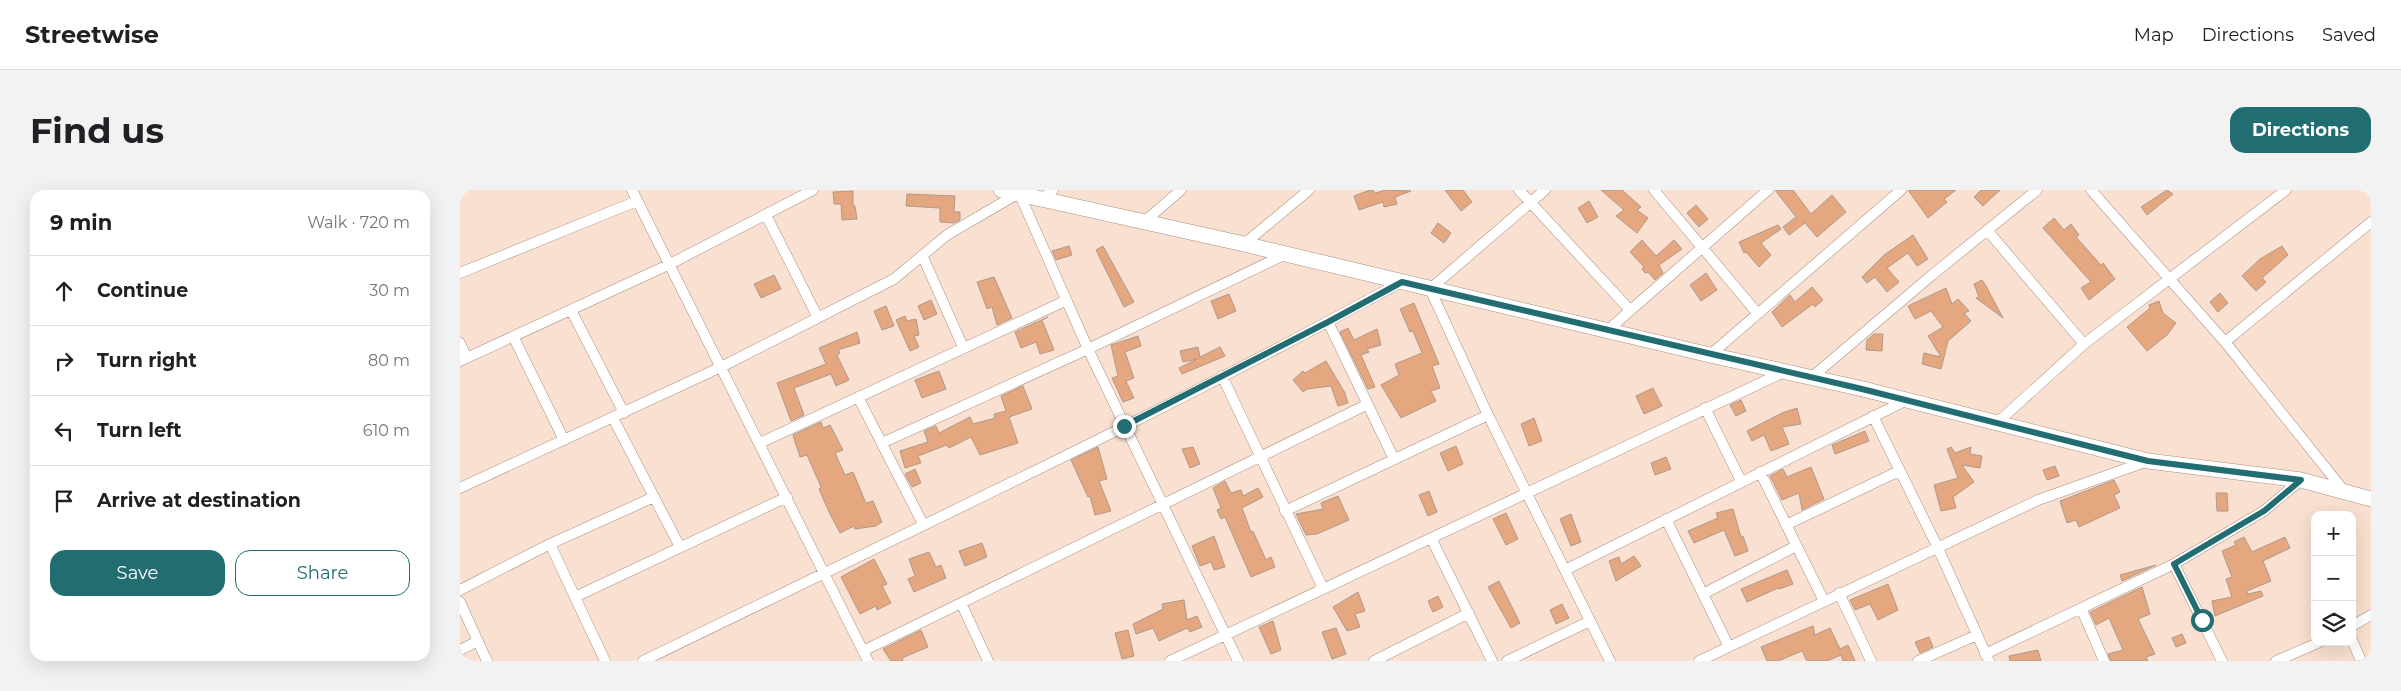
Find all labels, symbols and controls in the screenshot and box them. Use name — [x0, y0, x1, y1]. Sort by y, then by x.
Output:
text: Streetwise — [25, 20, 159, 49]
text: Map — [2134, 24, 2174, 46]
text: Directions — [2202, 24, 2294, 46]
text: Saved — [2322, 24, 2376, 46]
button: Directions — [2230, 107, 2371, 153]
text: Find us — [30, 109, 164, 152]
text: 9 min — [50, 210, 112, 235]
text: Walk · 720 m — [307, 213, 410, 232]
icon: ahead — [50, 277, 78, 305]
text: Continue — [97, 279, 188, 302]
text: 30 m — [369, 281, 410, 300]
icon: right — [50, 347, 78, 375]
text: Turn right — [97, 349, 197, 372]
text: 80 m — [368, 351, 410, 370]
route end — [1113, 415, 1136, 438]
icon: left — [50, 417, 78, 445]
text: Turn left — [97, 419, 182, 442]
text: 610 m — [363, 421, 410, 440]
icon: arrive — [50, 487, 78, 515]
text: Arrive at destination — [97, 489, 301, 512]
map controls — [2311, 511, 2356, 646]
button: + — [2311, 511, 2356, 556]
button: Save — [50, 550, 225, 596]
button: Share — [235, 550, 410, 596]
button: − — [2311, 556, 2356, 601]
button: layers — [2311, 601, 2356, 646]
route start — [2191, 609, 2214, 632]

